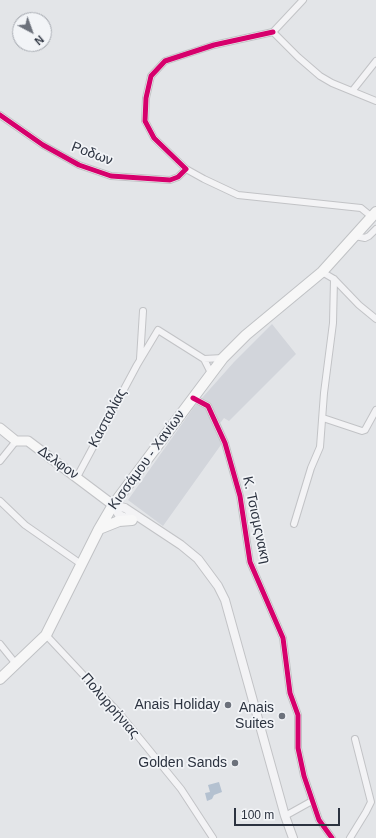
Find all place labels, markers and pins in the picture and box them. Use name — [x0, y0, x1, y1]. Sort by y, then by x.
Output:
place label: Anais Holiday — [134, 697, 220, 713]
marker: Anais Holiday — [223, 700, 233, 710]
place label: Anais Suites — [235, 700, 274, 732]
marker: Anais Suites — [277, 711, 287, 721]
place label: Golden Sands — [138, 755, 227, 771]
marker: Golden Sands — [230, 758, 240, 768]

